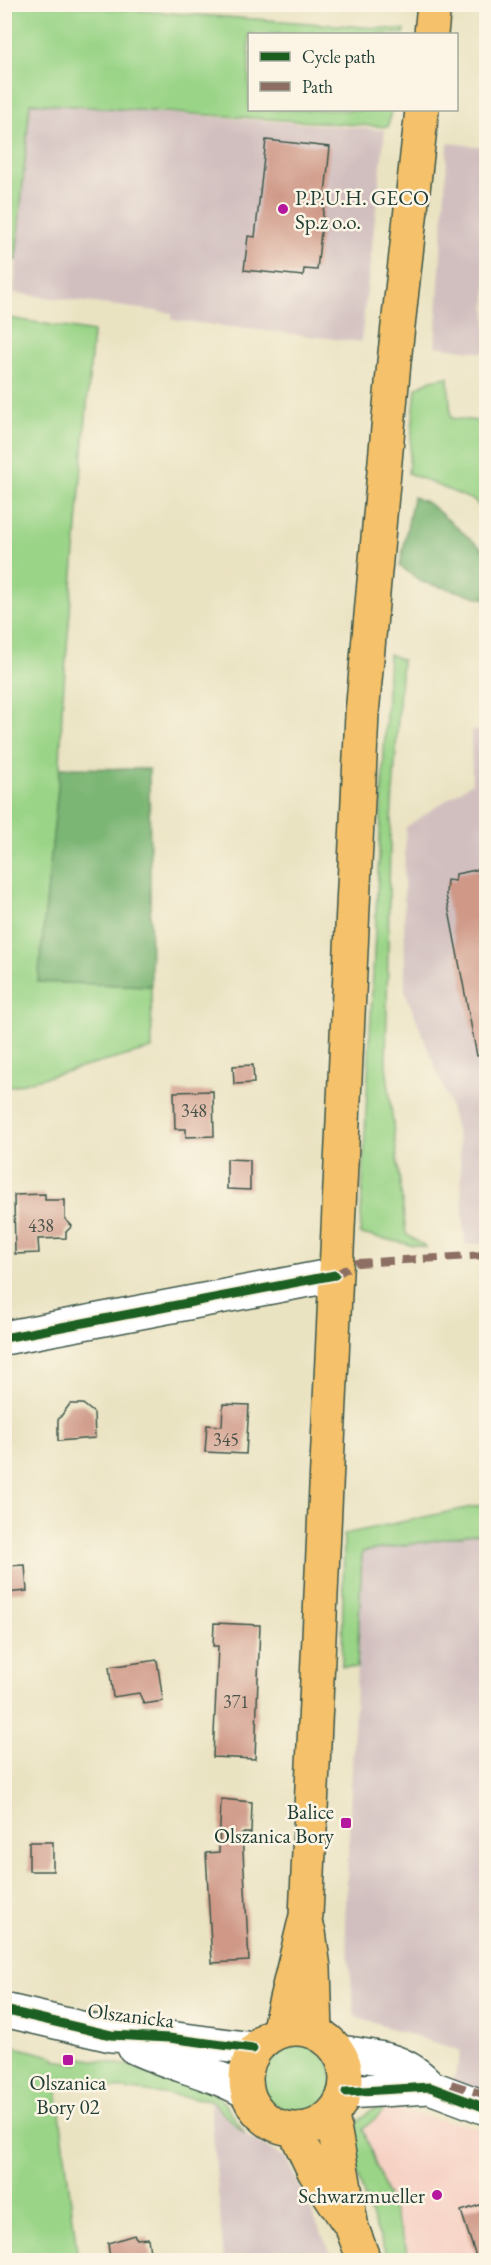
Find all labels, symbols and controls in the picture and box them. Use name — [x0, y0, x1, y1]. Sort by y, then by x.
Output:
legend — [248, 33, 458, 111]
text: Cycle path — [302, 45, 376, 68]
text: Path — [302, 75, 333, 98]
place label: P.P.U.H. GECO Sp.z o.o. — [295, 184, 429, 235]
marker: P.P.U.H. GECO Sp.z o.o. — [276, 202, 290, 216]
house number: 348 — [181, 1099, 207, 1122]
house number: 438 — [28, 1214, 54, 1237]
house number: 345 — [213, 1428, 239, 1451]
house number: 371 — [223, 1690, 249, 1713]
place label: Balice Olszanica Bory — [214, 1798, 335, 1849]
marker: Balice Olszanica Bory — [339, 1816, 353, 1830]
street label: Olszanicka — [86, 1996, 177, 2034]
marker: Olszanica Bory 02 — [61, 2053, 75, 2067]
place label: Olszanica Bory 02 — [30, 2069, 107, 2120]
place label: Schwarzmueller — [298, 2182, 425, 2209]
marker: Schwarzmueller — [430, 2188, 444, 2202]

